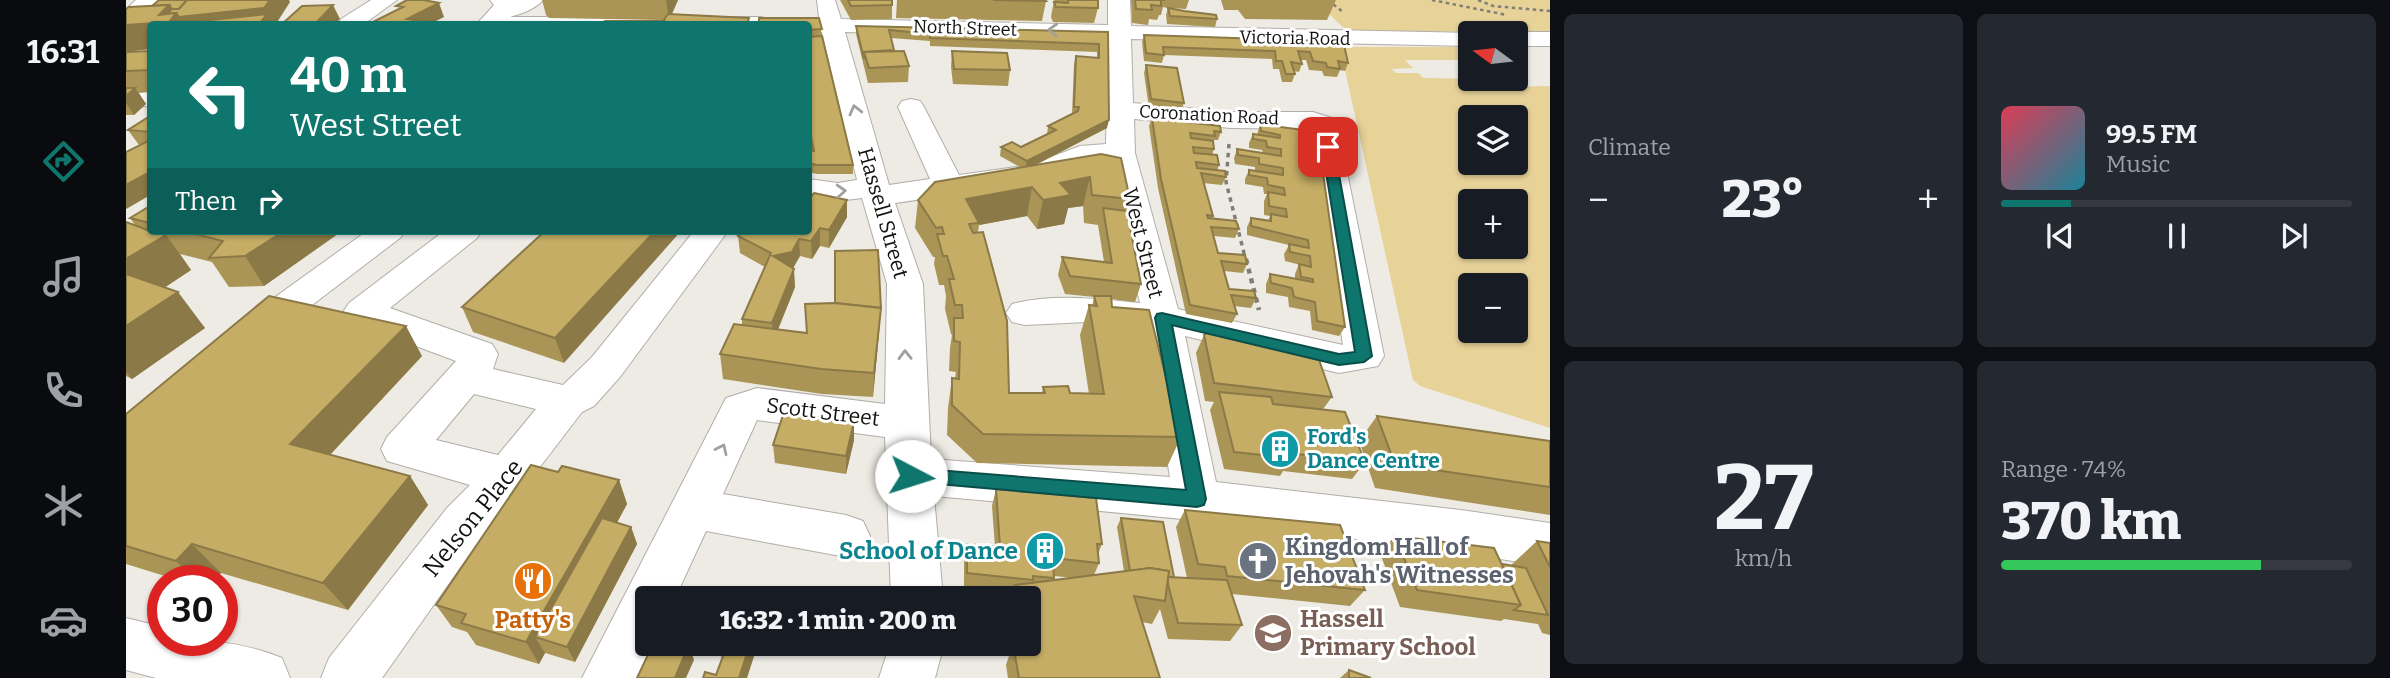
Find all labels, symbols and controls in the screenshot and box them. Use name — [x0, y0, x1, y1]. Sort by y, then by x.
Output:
street label: North Street — [913, 15, 1018, 41]
north arrow — [1458, 21, 1528, 91]
map controls — [1458, 21, 1528, 343]
one-way arrow — [1047, 23, 1058, 38]
street label: Victoria Road — [1239, 26, 1351, 50]
text: 16:31 — [27, 33, 99, 71]
text: 40 m — [290, 46, 407, 105]
icon: left — [175, 49, 266, 140]
street label: Coronation Road — [1138, 100, 1280, 130]
one-way arrow — [849, 104, 863, 116]
button: layers — [1458, 105, 1528, 175]
text: West Street — [290, 106, 462, 144]
pin — [1298, 117, 1358, 177]
text: 99.5 FM — [2106, 119, 2197, 150]
icon: arrive — [1309, 128, 1347, 166]
text: Climate — [1588, 133, 1671, 161]
icon: directions — [39, 137, 88, 186]
street label: Hassell Street — [852, 145, 914, 282]
text: Music — [2106, 150, 2170, 178]
text: 23° — [1722, 168, 1804, 231]
text: − — [1588, 177, 1609, 223]
text: + — [1917, 177, 1939, 223]
icon: right — [251, 182, 289, 220]
one-way arrow — [836, 183, 847, 198]
street label: West Street — [1117, 185, 1169, 301]
text: Then — [175, 186, 237, 217]
button: + — [1458, 189, 1528, 259]
icon: previous — [2041, 217, 2079, 255]
icon: pause — [2158, 217, 2196, 255]
icon: next — [2275, 217, 2313, 255]
icon: music — [39, 252, 88, 301]
button: − — [1458, 273, 1528, 343]
one-way arrow — [897, 349, 913, 359]
icon: phone — [39, 366, 88, 415]
street label: Scott Street — [765, 392, 881, 432]
place label: Ford's Dance Centre — [1307, 424, 1440, 474]
building icon: Ford's Dance Centre — [1259, 428, 1301, 470]
position arrow — [874, 439, 948, 513]
one-way arrow — [714, 444, 728, 456]
text: 27 — [1714, 444, 1813, 553]
street label: Nelson Place — [417, 454, 529, 582]
text: Range · 74% — [2001, 455, 2126, 483]
icon: climate — [39, 481, 88, 530]
text: 370 km — [2001, 490, 2181, 553]
building icon: School of Dance — [1024, 530, 1066, 572]
place label: Kingdom Hall of Jehovah's Witnesses — [1283, 533, 1514, 589]
place label: School of Dance — [839, 537, 1018, 565]
church icon: Kingdom Hall of Jehovah's Witnesses — [1237, 540, 1279, 582]
text: km/h — [1735, 544, 1792, 572]
restaurant icon: Patty's — [512, 560, 554, 602]
speed limit sign: 30 — [147, 565, 238, 656]
icon: car — [39, 596, 88, 645]
text: 16:32 · 1 min · 200 m — [720, 605, 956, 636]
place label: Hassell Primary School — [1300, 605, 1476, 661]
place label: Patty's — [495, 606, 571, 634]
school or university icon: Hassell Primary School — [1252, 612, 1294, 654]

